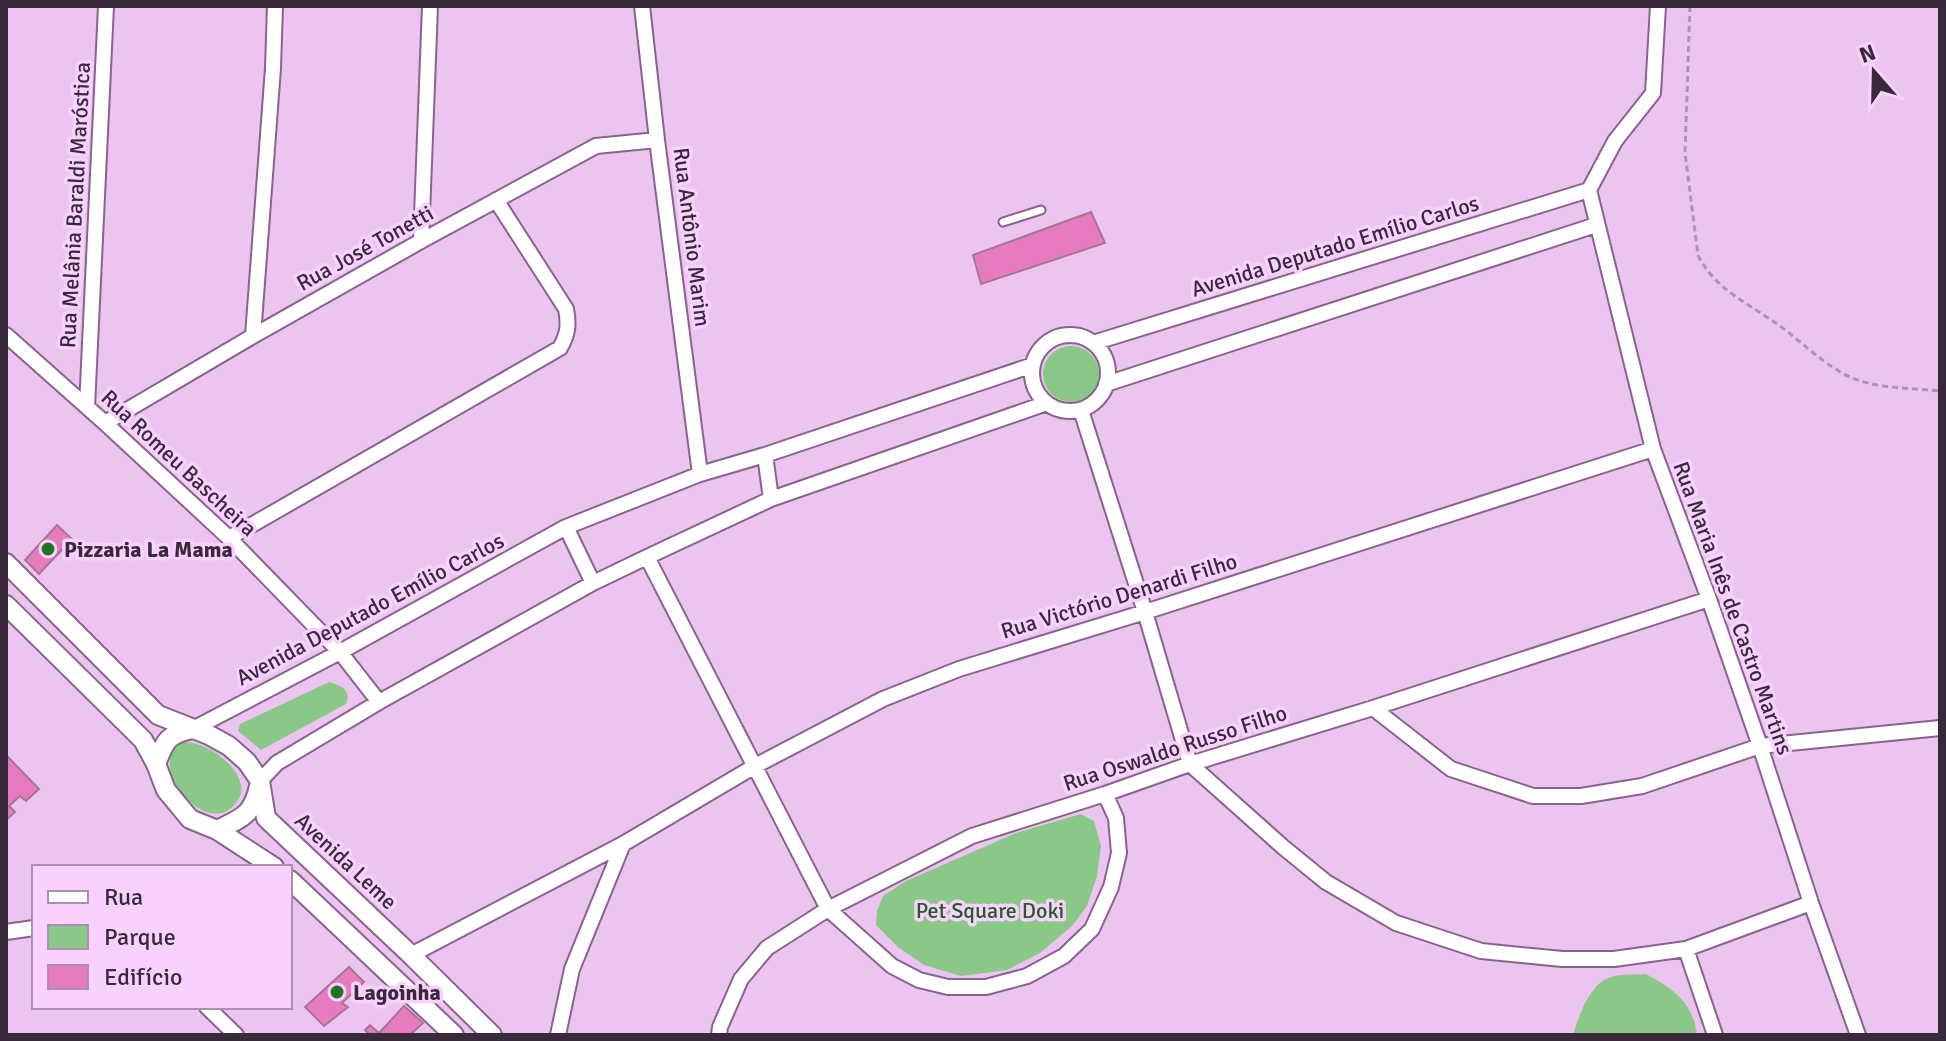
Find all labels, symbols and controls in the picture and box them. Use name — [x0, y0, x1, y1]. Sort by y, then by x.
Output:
north arrow — [1834, 32, 1914, 112]
text: N — [1856, 38, 1879, 69]
street label: Rua Melânia Baraldi Maróstica — [54, 61, 96, 349]
street label: Rua Antônio Marim — [668, 146, 716, 328]
street label: Avenida Deputado Emílio Carlos — [1188, 189, 1482, 303]
street label: Rua José Tonetti — [292, 199, 438, 297]
street label: Rua Romeu Bascheira — [96, 384, 262, 542]
street label: Rua Maria Inês de Castro Martins — [1667, 458, 1799, 758]
street label: Avenida Deputado Emílio Carlos — [232, 527, 508, 691]
place label: Pizzaria La Mama — [64, 536, 233, 563]
marker: Pizzaria La Mama — [39, 540, 57, 558]
street label: Rua Victório Denardi Filho — [998, 547, 1240, 645]
street label: Rua Oswaldo Russo Filho — [1060, 699, 1290, 797]
street label: Avenida Leme — [289, 807, 403, 915]
legend — [32, 865, 292, 1009]
text: Rua — [104, 882, 143, 912]
park label: Pet Square Doki — [916, 897, 1064, 924]
text: Parque — [104, 922, 176, 952]
text: Edifício — [104, 962, 182, 992]
place label: Lagoinha — [353, 979, 441, 1006]
marker: Lagoinha — [328, 983, 346, 1001]

